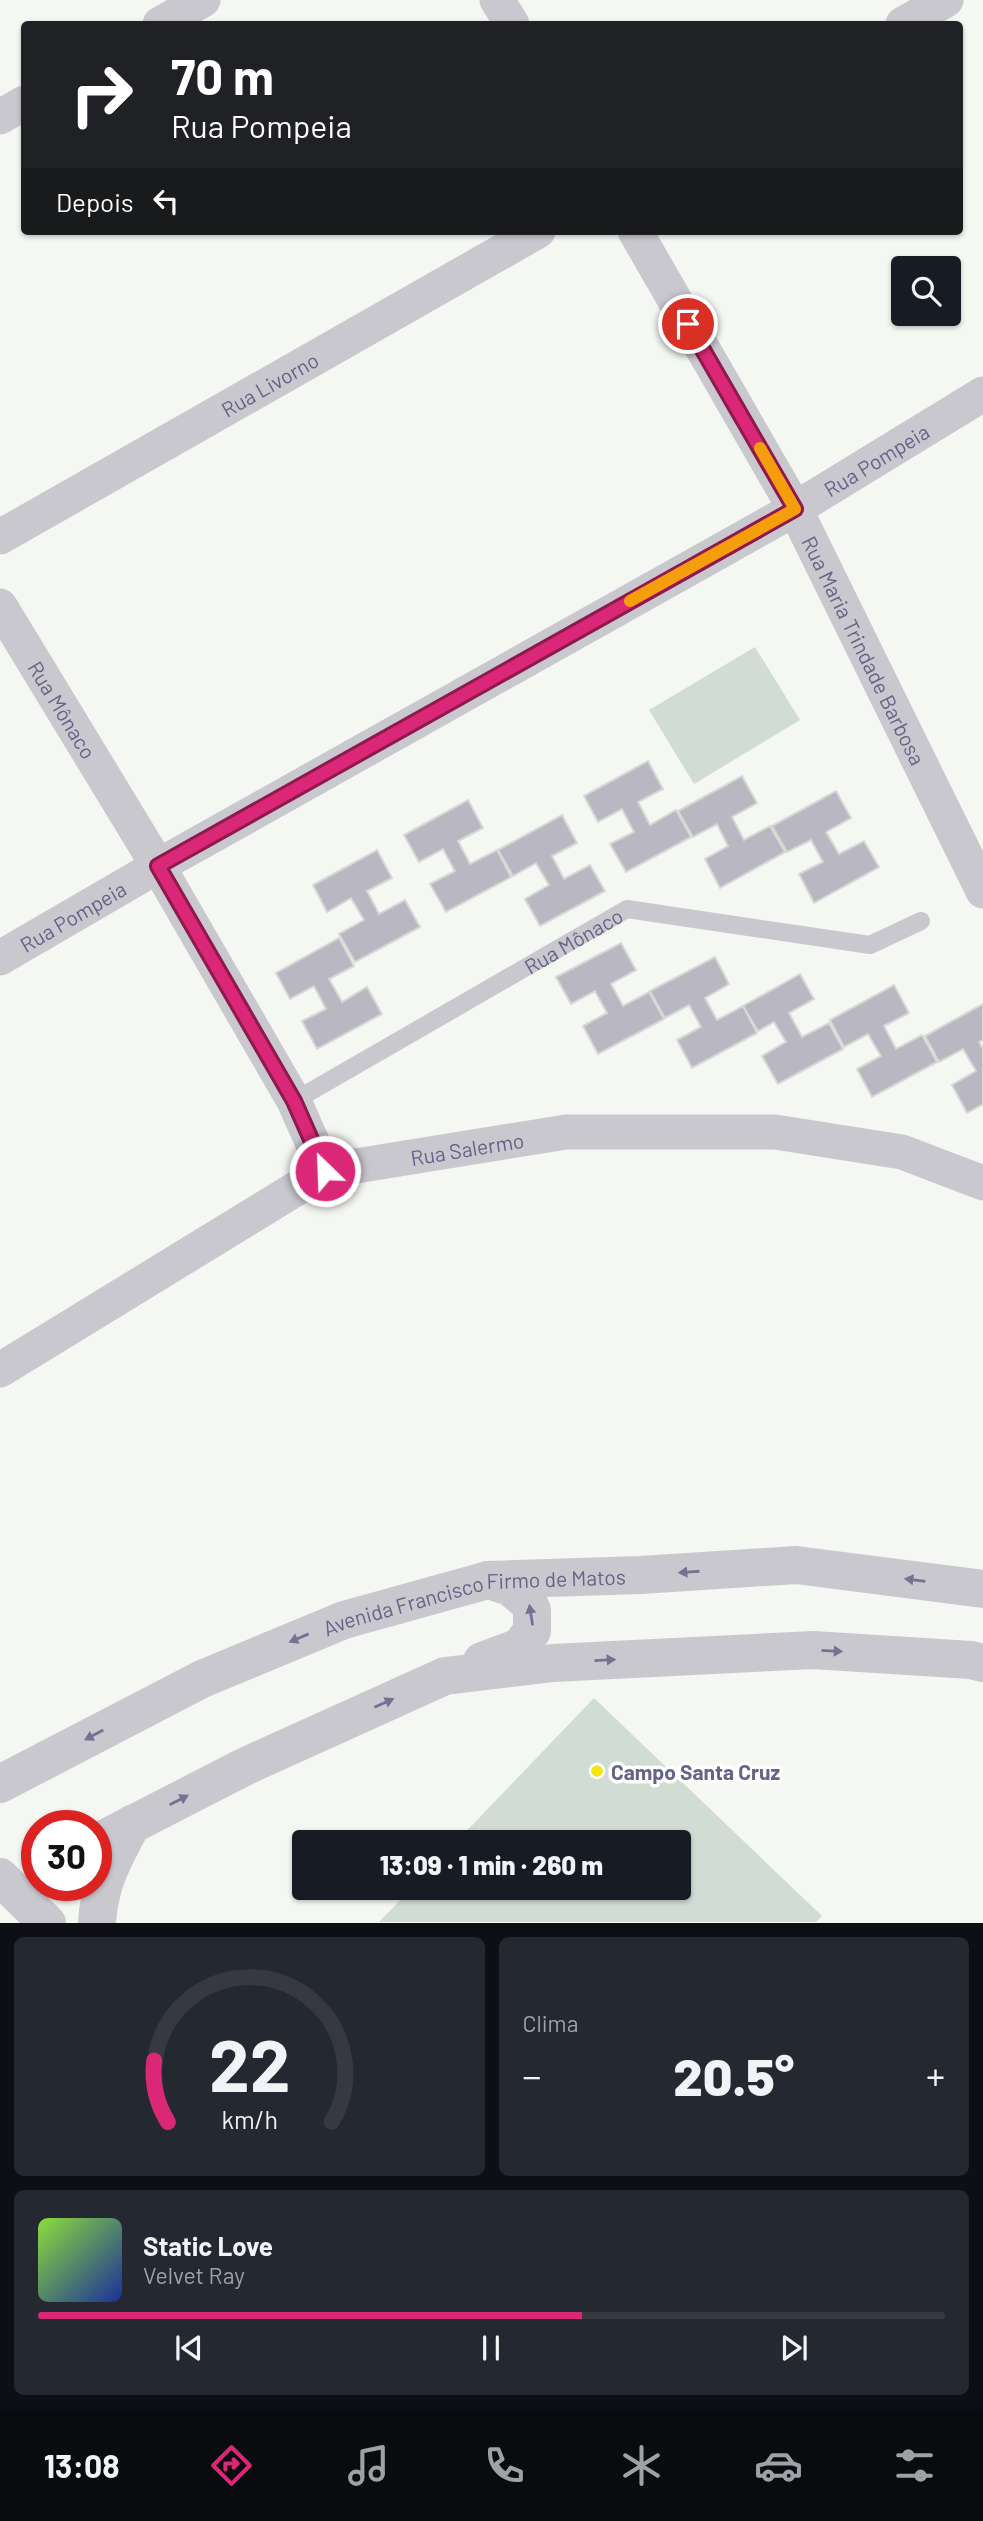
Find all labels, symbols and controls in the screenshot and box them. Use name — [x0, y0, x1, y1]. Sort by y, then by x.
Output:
text: 70 m — [171, 46, 274, 105]
icon: right — [56, 49, 147, 140]
text: Rua Pompeia — [171, 106, 352, 144]
icon: left — [147, 182, 185, 220]
text: Depois — [56, 186, 133, 217]
map controls — [891, 256, 961, 326]
button: search — [891, 256, 961, 326]
pin — [658, 294, 718, 354]
icon: arrive — [669, 305, 707, 343]
street label: Rua Livorno — [216, 346, 322, 421]
street label: Rua Pompeia — [819, 418, 933, 501]
street label: Rua Maria Trindade Barbosa — [798, 532, 931, 769]
street label: Rua Mônaco — [24, 656, 102, 763]
street label: Rua Pompeia — [15, 875, 130, 956]
street label: Rua Mônaco — [519, 902, 627, 978]
street label: Rua Salermo — [409, 1127, 526, 1169]
position arrow — [288, 1134, 362, 1208]
street label: Avenida Francisco Firmo de Matos — [319, 1563, 626, 1640]
one-way arrow — [678, 1567, 700, 1578]
one-way arrow — [904, 1575, 926, 1586]
one-way arrow — [525, 1604, 536, 1626]
one-way arrow — [289, 1633, 310, 1644]
one-way arrow — [822, 1646, 844, 1657]
one-way arrow — [594, 1654, 616, 1665]
one-way arrow — [374, 1697, 395, 1708]
one-way arrow — [84, 1730, 104, 1741]
place label: Campo Santa Cruz — [611, 1759, 781, 1784]
marker: Campo Santa Cruz — [589, 1763, 605, 1779]
one-way arrow — [168, 1794, 189, 1806]
speed limit sign: 30 — [21, 1810, 112, 1901]
text: 13:09 · 1 min · 260 m — [380, 1849, 603, 1880]
text: Clima — [523, 2009, 578, 2037]
text: 22 — [208, 2020, 290, 2108]
text: 20.5° — [673, 2044, 794, 2106]
text: − — [523, 2052, 542, 2098]
text: + — [926, 2052, 945, 2098]
text: km/h — [221, 2104, 278, 2134]
text: Static Love — [143, 2230, 273, 2261]
text: Velvet Ray — [143, 2261, 245, 2289]
icon: previous — [170, 2329, 208, 2367]
icon: pause — [472, 2329, 510, 2367]
icon: next — [775, 2329, 813, 2367]
icon: directions — [207, 2441, 256, 2490]
icon: music — [344, 2441, 393, 2490]
icon: phone — [480, 2441, 529, 2490]
icon: climate — [617, 2441, 666, 2490]
icon: car — [754, 2441, 803, 2490]
icon: filters — [890, 2441, 939, 2490]
text: 13:08 — [44, 2446, 120, 2484]

